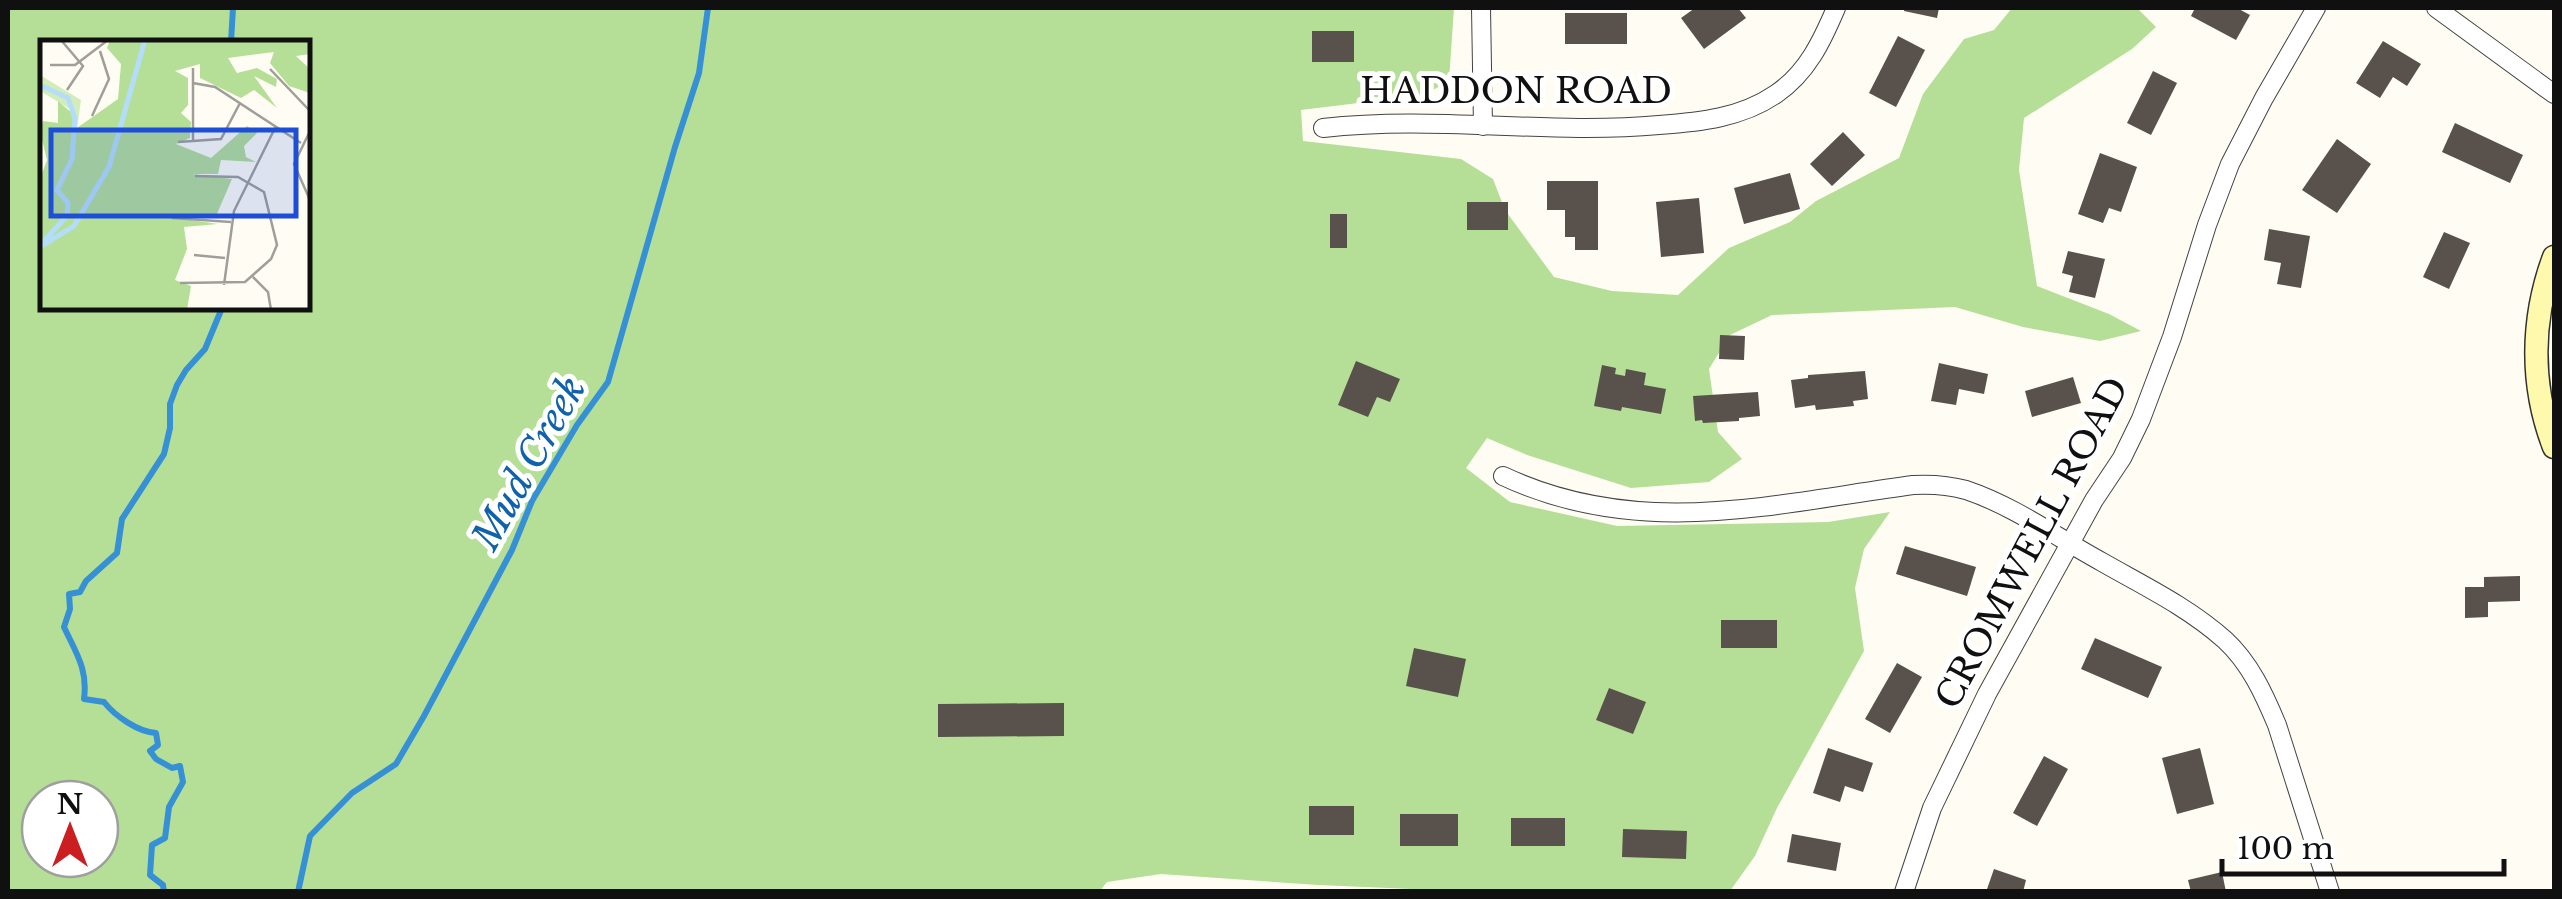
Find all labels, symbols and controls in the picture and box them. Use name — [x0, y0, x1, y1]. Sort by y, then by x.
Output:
inset map — [40, 40, 310, 310]
street label: HADDON ROAD — [1360, 69, 1672, 112]
water label: Mud Creek — [461, 368, 595, 559]
street label: CROMWELL ROAD — [1926, 370, 2137, 716]
north arrow — [20, 779, 120, 879]
text: N — [57, 787, 83, 822]
scale bar — [2222, 814, 2504, 876]
text: 100 m — [2237, 830, 2334, 867]

